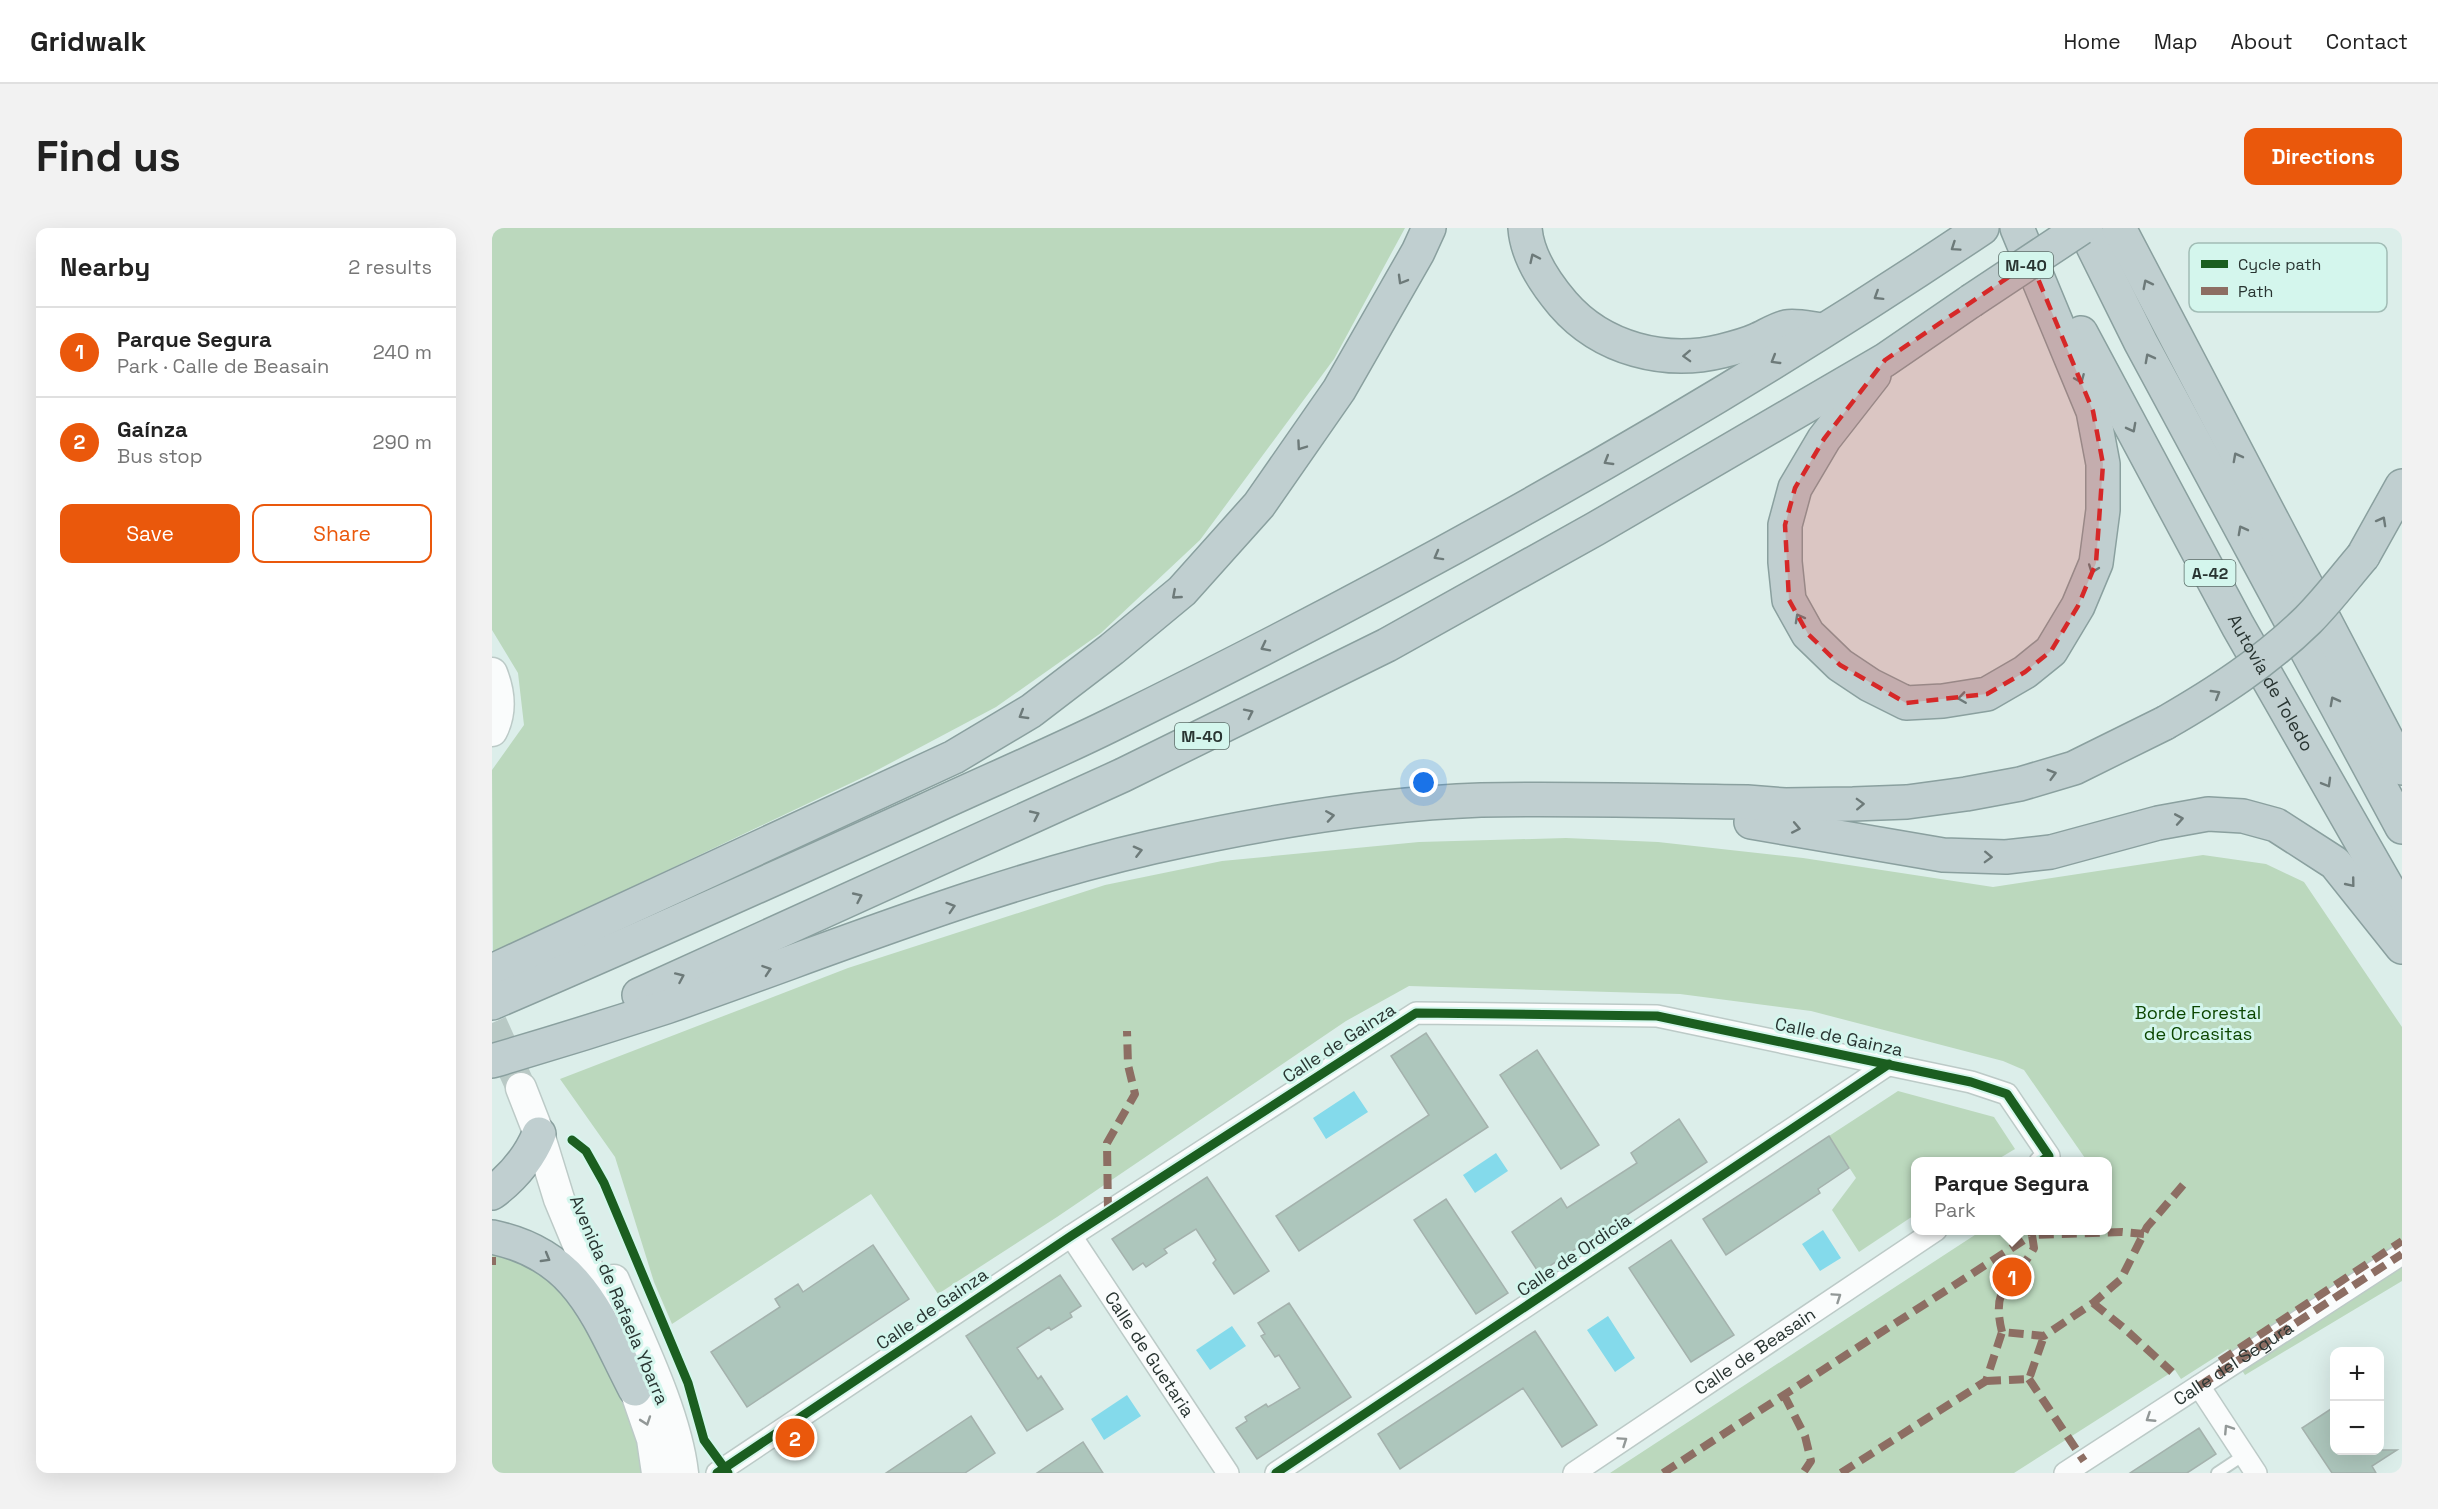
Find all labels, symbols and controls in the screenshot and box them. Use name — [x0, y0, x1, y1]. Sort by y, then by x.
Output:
text: Gridwalk — [30, 23, 146, 59]
text: Home — [2063, 28, 2121, 55]
text: Map — [2154, 28, 2198, 55]
text: About — [2231, 28, 2293, 55]
text: Contact — [2326, 28, 2408, 55]
button: Directions — [2244, 128, 2402, 185]
text: Find us — [36, 130, 181, 183]
one-way arrow — [1950, 240, 1961, 251]
legend — [2189, 243, 2387, 312]
text: Nearby — [60, 250, 150, 284]
road number: M-40 — [1999, 252, 2053, 278]
one-way arrow — [1530, 253, 1542, 264]
text: 2 results — [348, 254, 432, 280]
text: Cycle path — [2238, 254, 2321, 275]
one-way arrow — [1398, 274, 1410, 284]
one-way arrow — [2143, 279, 2155, 290]
text: Path — [2238, 281, 2273, 302]
one-way arrow — [1873, 289, 1884, 300]
text: Parque Segura — [117, 325, 272, 353]
text: 1 — [75, 339, 84, 365]
text: 240 m — [373, 339, 432, 365]
one-way arrow — [1683, 349, 1692, 362]
text: Park · Calle de Beasain — [117, 353, 329, 379]
one-way arrow — [1771, 353, 1781, 364]
one-way arrow — [2145, 354, 2156, 364]
one-way arrow — [2073, 373, 2085, 384]
text: Gaínza — [117, 415, 188, 443]
one-way arrow — [2125, 422, 2136, 433]
text: 2 — [74, 429, 85, 455]
text: 290 m — [373, 429, 432, 455]
one-way arrow — [1297, 439, 1308, 450]
text: Bus stop — [117, 443, 203, 469]
one-way arrow — [2233, 452, 2245, 463]
one-way arrow — [1604, 454, 1614, 466]
button: Save — [60, 504, 240, 563]
button: Share — [252, 504, 432, 563]
one-way arrow — [2375, 517, 2386, 527]
one-way arrow — [2238, 526, 2249, 536]
one-way arrow — [1434, 549, 1444, 560]
road number: A-42 — [2184, 560, 2236, 586]
one-way arrow — [2087, 563, 2100, 574]
one-way arrow — [1172, 588, 1183, 599]
street label: Autovía de Toledo — [2223, 610, 2319, 755]
one-way arrow — [1795, 614, 1806, 624]
one-way arrow — [1261, 640, 1272, 651]
one-way arrow — [2210, 689, 2220, 701]
one-way arrow — [1957, 691, 1967, 704]
one-way arrow — [2330, 697, 2341, 708]
one-way arrow — [1019, 708, 1029, 720]
one-way arrow — [1243, 709, 1253, 720]
road number: M-40 — [1175, 723, 1229, 749]
your location — [1409, 768, 1438, 797]
one-way arrow — [2046, 769, 2057, 781]
one-way arrow — [2320, 777, 2332, 787]
one-way arrow — [1856, 798, 1865, 811]
one-way arrow — [1325, 810, 1334, 822]
one-way arrow — [1029, 811, 1040, 823]
one-way arrow — [2173, 813, 2183, 826]
one-way arrow — [1790, 821, 1800, 834]
one-way arrow — [1133, 846, 1143, 859]
one-way arrow — [1984, 850, 1993, 863]
one-way arrow — [2344, 876, 2355, 887]
one-way arrow — [852, 892, 863, 904]
one-way arrow — [945, 901, 956, 914]
one-way arrow — [761, 964, 772, 977]
one-way arrow — [674, 972, 685, 984]
street label: Calle de Gainza — [1278, 997, 1400, 1088]
park label: Borde Forestal de Orcasitas — [2135, 1001, 2261, 1045]
street label: Calle de Gainza — [1773, 1012, 1905, 1061]
popup — [1911, 1157, 2112, 1235]
text: Parque Segura — [1934, 1169, 2089, 1197]
street label: Avenida de Rafaela Ybarra — [565, 1192, 674, 1408]
text: Park — [1934, 1197, 1976, 1223]
street label: Calle de Ordicia — [1512, 1208, 1635, 1301]
one-way arrow — [540, 1251, 550, 1263]
pin: 1 — [1992, 1254, 2032, 1300]
street label: Calle de Gainza — [871, 1263, 992, 1355]
street label: Calle de Guetaria — [1100, 1287, 1200, 1421]
one-way arrow — [1830, 1293, 1841, 1304]
street label: Calle de Beasain — [1690, 1302, 1820, 1400]
street label: Calle del Segura — [2169, 1316, 2298, 1410]
map controls — [2330, 1347, 2384, 1455]
button: + — [2330, 1347, 2384, 1401]
button: − — [2330, 1401, 2384, 1455]
one-way arrow — [2146, 1411, 2157, 1422]
one-way arrow — [638, 1415, 651, 1426]
pin: 2 — [776, 1416, 814, 1460]
one-way arrow — [2224, 1425, 2235, 1436]
one-way arrow — [1616, 1437, 1627, 1448]

